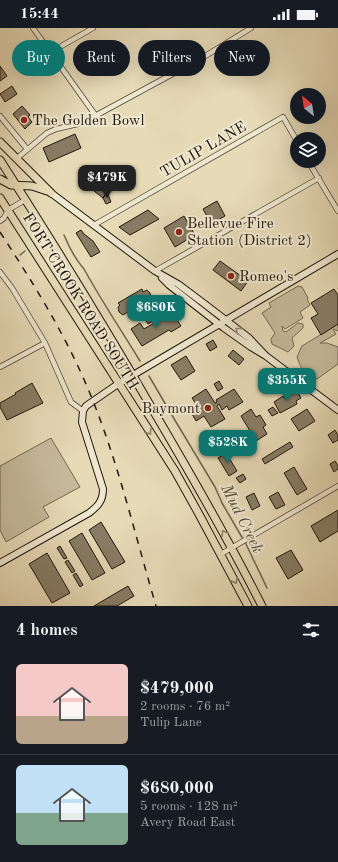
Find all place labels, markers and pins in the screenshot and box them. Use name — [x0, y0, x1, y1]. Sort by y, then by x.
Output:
place label: The Golden Bowl — [32, 114, 145, 129]
marker: The Golden Bowl — [19, 115, 29, 125]
pin: $479K — [79, 165, 135, 199]
place label: Bellevue Fire Station (District 2) — [187, 217, 312, 249]
marker: Bellevue Fire Station (District 2) — [174, 227, 184, 237]
place label: Romeo's — [239, 270, 294, 285]
marker: Romeo's — [226, 271, 236, 281]
pin: $680K — [128, 295, 184, 329]
pin: $355K — [259, 368, 315, 402]
place label: Baymont — [142, 402, 200, 417]
marker: Baymont — [203, 403, 213, 413]
pin: $528K — [200, 430, 256, 464]

